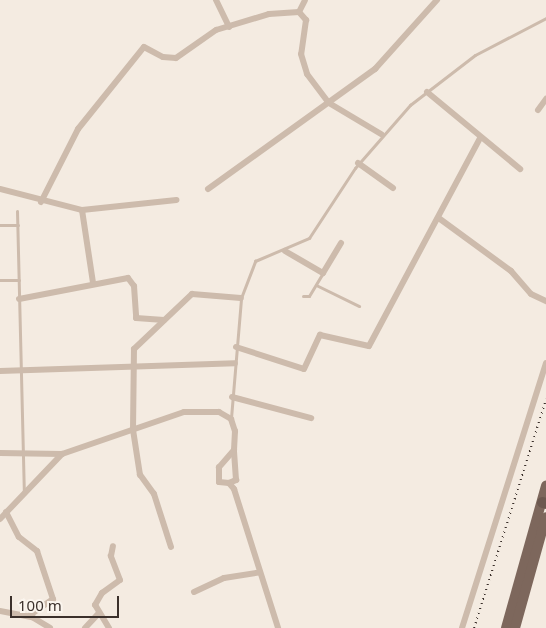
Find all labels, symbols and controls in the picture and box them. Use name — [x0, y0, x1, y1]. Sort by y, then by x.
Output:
scale bar — [12, 586, 121, 618]
text: 100 m — [18, 595, 62, 615]

